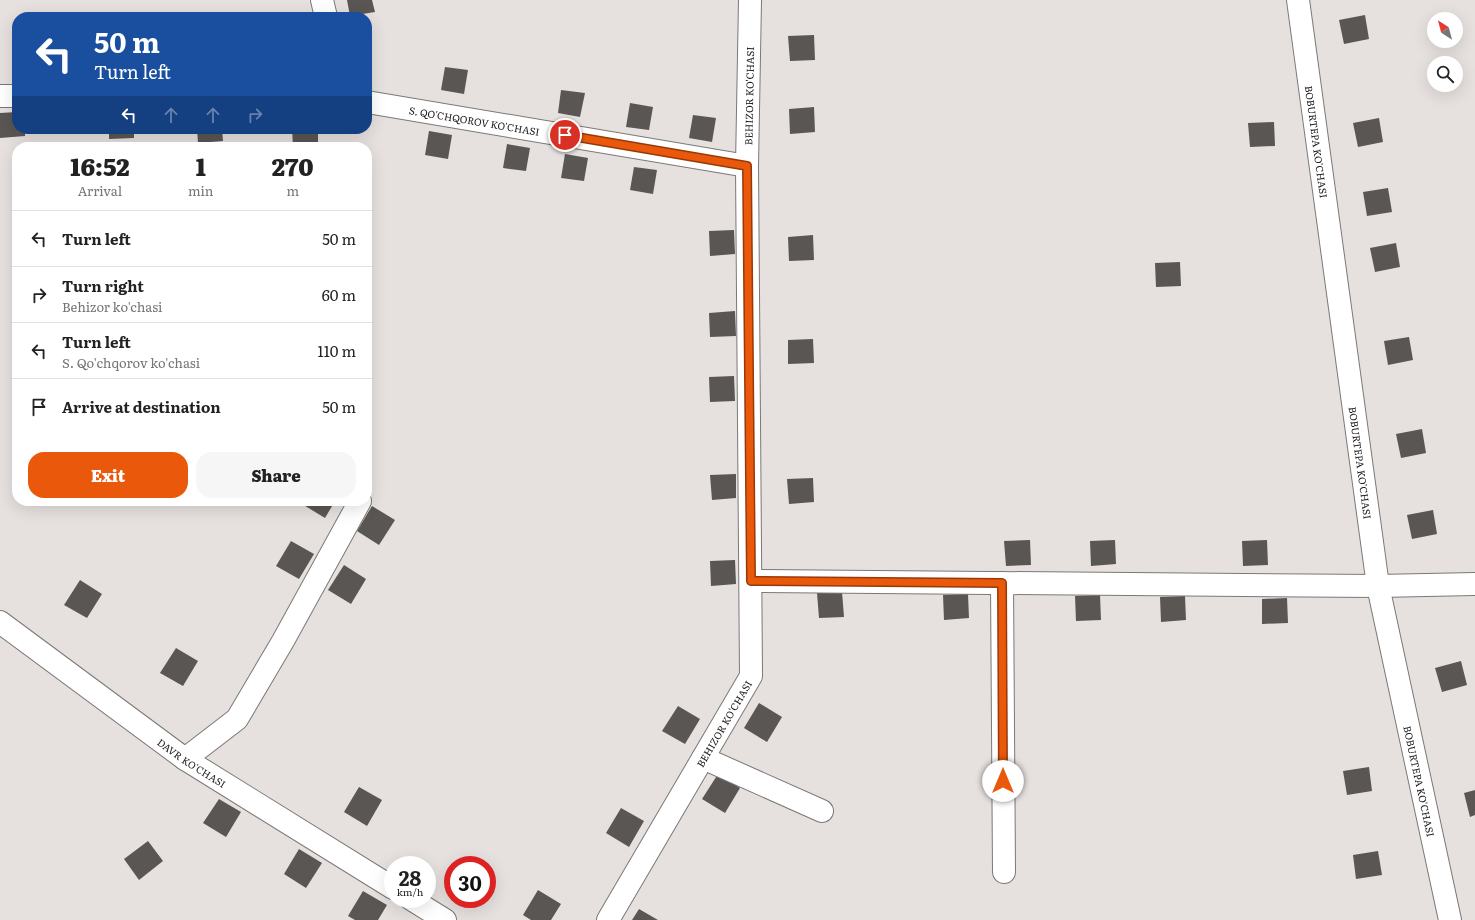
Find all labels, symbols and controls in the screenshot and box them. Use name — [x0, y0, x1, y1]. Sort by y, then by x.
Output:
north arrow — [1427, 12, 1463, 48]
map controls — [1427, 12, 1463, 92]
text: 50 m — [94, 20, 160, 62]
icon: left — [28, 28, 80, 80]
street label: BEHIZOR KO'CHASI — [740, 46, 757, 145]
button: search — [1427, 56, 1463, 92]
text: Turn left — [94, 58, 171, 85]
street label: BOBURTEPA KO'CHASI — [1302, 85, 1332, 199]
street label: S. QO'CHQOROV KO'CHASI — [408, 102, 541, 138]
icon: left — [118, 104, 140, 126]
icon: ahead — [160, 104, 182, 126]
icon: ahead — [202, 104, 224, 126]
icon: right — [244, 104, 266, 126]
pin — [548, 118, 582, 152]
icon: arrive — [554, 124, 576, 146]
text: 16:52 — [70, 148, 130, 183]
text: 1 — [196, 148, 206, 183]
text: 270 — [272, 148, 314, 183]
text: Arrival — [78, 181, 122, 200]
text: min — [188, 181, 213, 200]
text: m — [286, 181, 299, 200]
text: Turn left — [62, 227, 131, 250]
text: 50 m — [322, 227, 356, 250]
icon: left — [28, 228, 50, 250]
text: Turn right — [62, 274, 144, 297]
text: 60 m — [322, 283, 356, 306]
icon: right — [28, 284, 50, 306]
text: Behizor ko'chasi — [62, 297, 162, 316]
text: Turn left — [62, 330, 131, 353]
text: 110 m — [318, 339, 356, 362]
icon: left — [28, 340, 50, 362]
text: S. Qo'chqorov ko'chasi — [62, 353, 200, 372]
text: Arrive at destination — [62, 395, 221, 418]
text: 50 m — [322, 395, 356, 418]
icon: arrive — [28, 396, 50, 418]
street label: BOBURTEPA KO'CHASI — [1346, 406, 1376, 520]
button: Exit — [28, 452, 188, 498]
button: Share — [196, 452, 356, 498]
street label: BEHIZOR KO'CHASI — [692, 677, 755, 770]
street label: BOBURTEPA KO'CHASI — [1401, 724, 1439, 838]
street label: DAVR KO'CHASI — [155, 734, 229, 790]
position arrow — [982, 760, 1024, 802]
speed limit sign: 30 — [444, 856, 496, 908]
text: 28 — [399, 862, 421, 892]
text: km/h — [397, 884, 423, 899]

